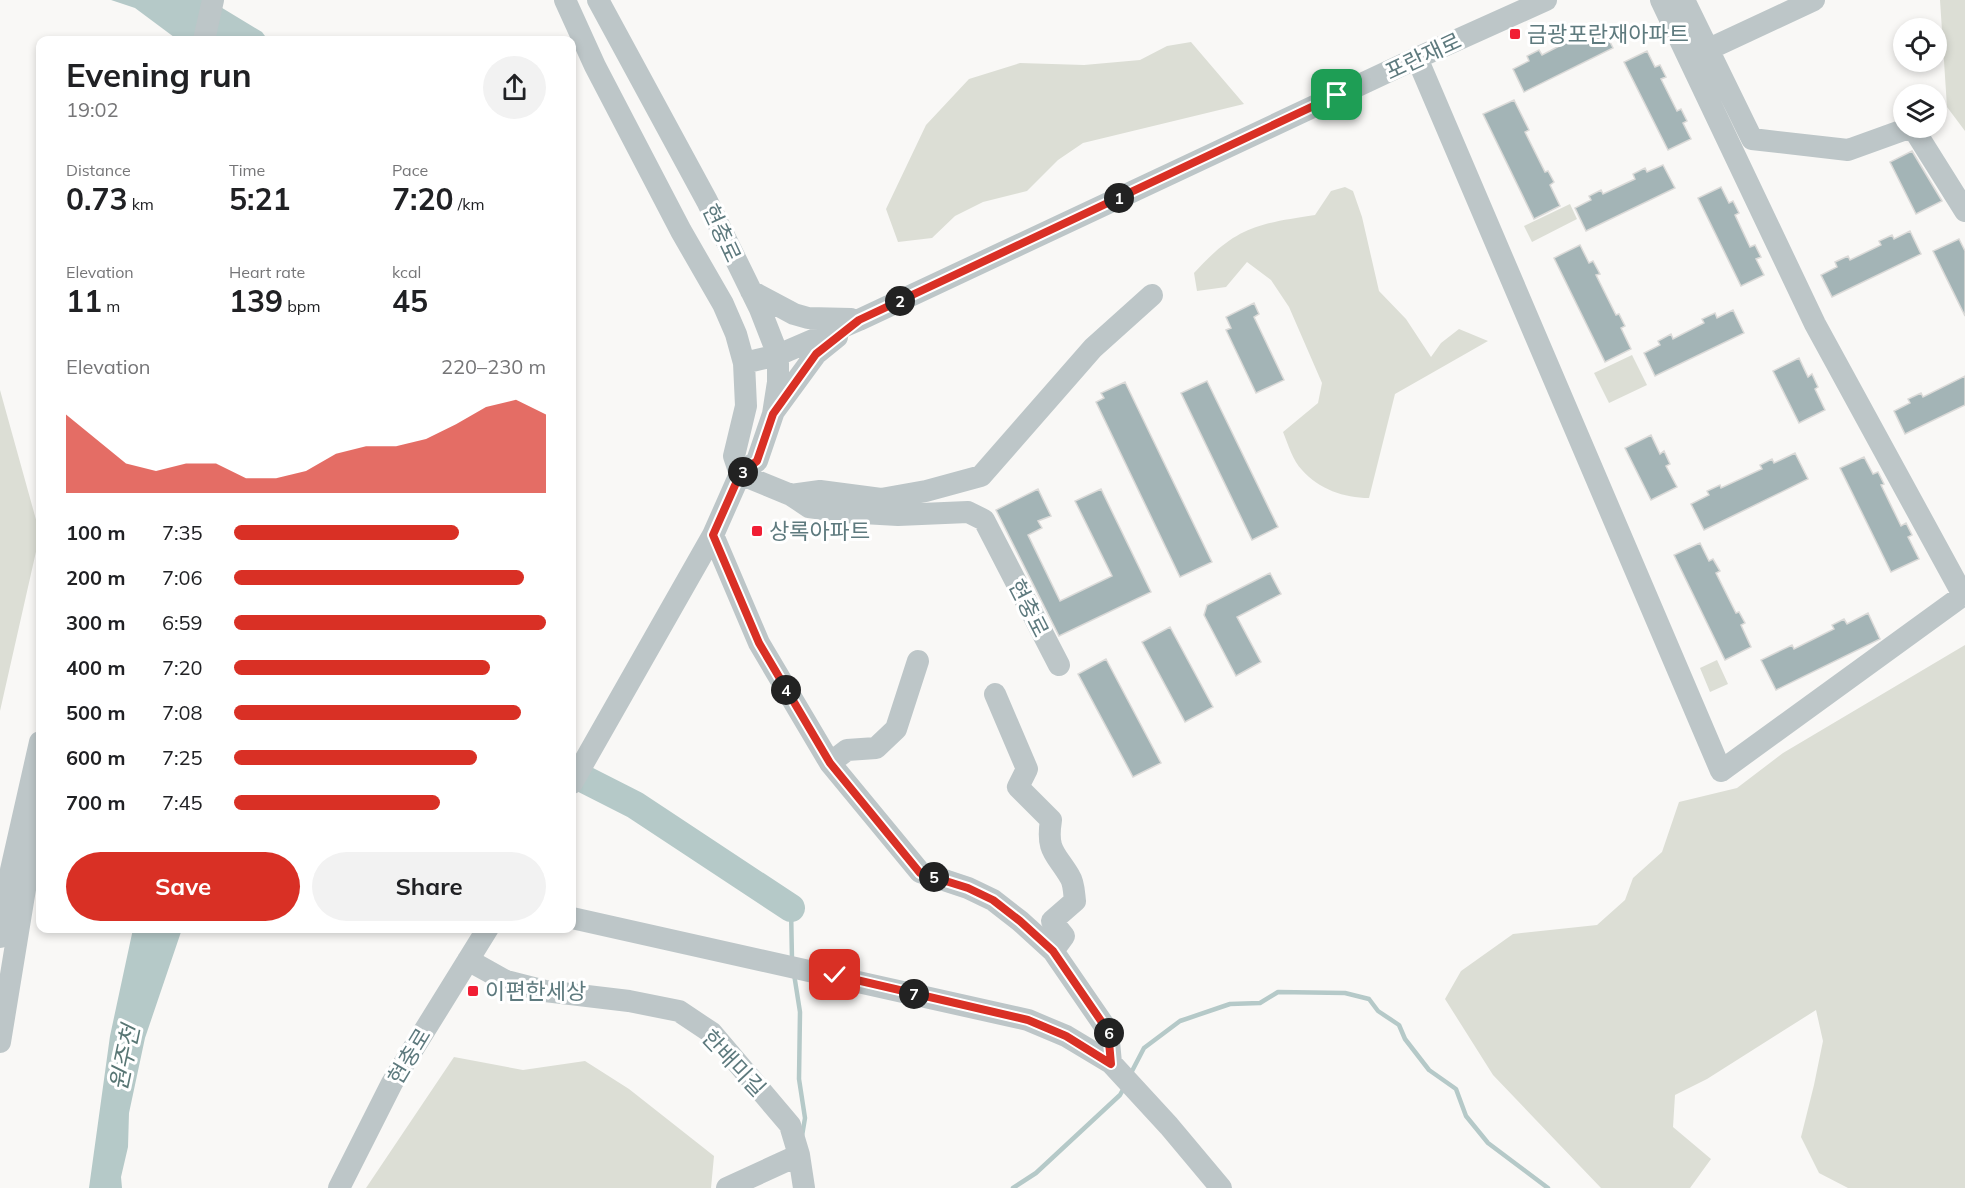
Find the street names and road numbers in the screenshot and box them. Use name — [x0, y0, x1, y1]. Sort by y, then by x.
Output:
street label: 포란재로 — [1380, 26, 1466, 86]
street label: 현충로 — [696, 200, 748, 266]
street label: 현충로 — [1003, 575, 1055, 641]
street label: 현충로 — [381, 1023, 437, 1089]
street label: 한배미길 — [696, 1024, 772, 1102]

